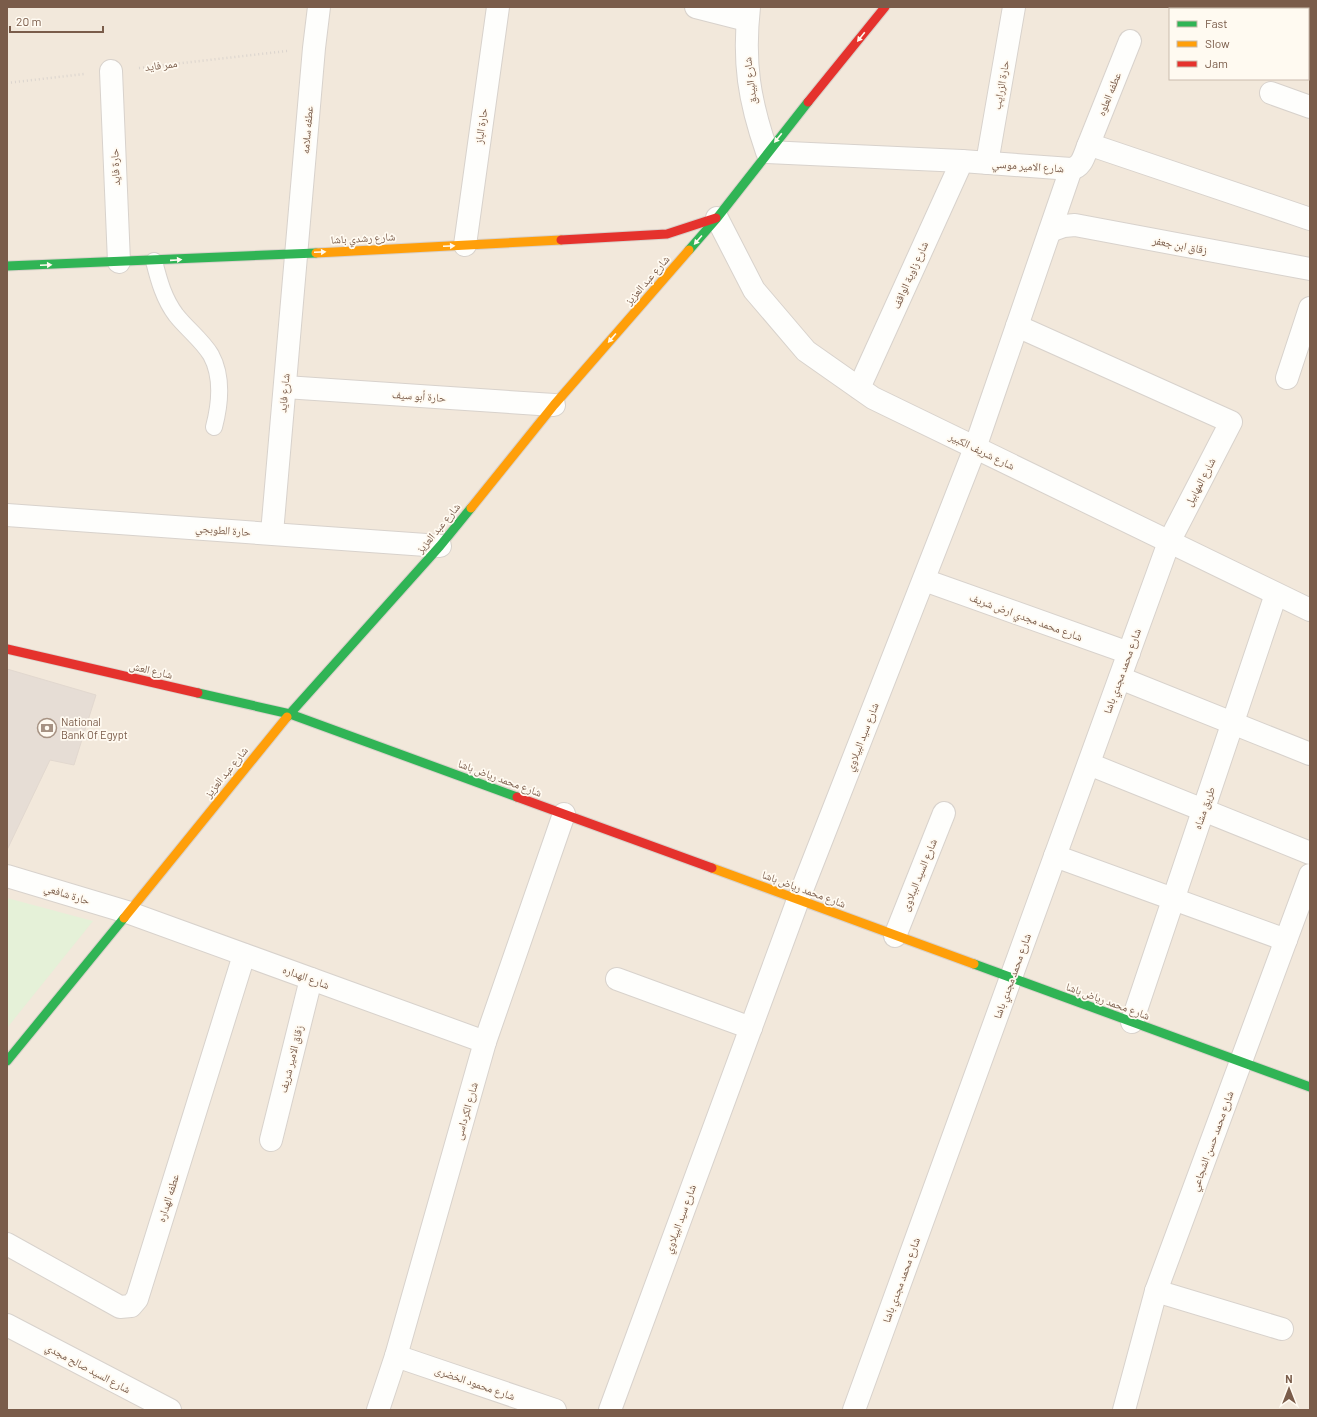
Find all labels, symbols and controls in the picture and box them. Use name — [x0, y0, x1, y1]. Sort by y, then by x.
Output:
scale bar — [10, 8, 103, 34]
legend — [1169, 8, 1309, 80]
text: 20 m — [16, 14, 42, 28]
text: Fast — [1205, 16, 1228, 30]
one-way arrow — [856, 32, 865, 43]
text: Slow — [1205, 36, 1230, 50]
street label: ممر فايد — [144, 56, 178, 73]
text: Jam — [1205, 56, 1228, 70]
street label: شارع البيدق — [740, 57, 760, 105]
street label: حارة الزرايب — [990, 59, 1012, 111]
street label: عطفه العلوه — [1094, 70, 1123, 117]
street label: عطفه سلامه — [298, 105, 315, 154]
street label: حارة الباز — [471, 107, 490, 146]
one-way arrow — [774, 133, 783, 143]
street label: حارة فايد — [107, 148, 122, 186]
street label: شارع الامير موسي — [991, 157, 1064, 177]
street label: شارع رشدي باشا — [330, 229, 396, 248]
street label: زقاق ابن جعفر — [1150, 233, 1209, 257]
one-way arrow — [693, 234, 702, 245]
street label: شارع زاوية الواقف — [889, 239, 931, 311]
one-way arrow — [443, 242, 455, 249]
one-way arrow — [314, 248, 326, 255]
street label: شارع عبد العزيز — [621, 252, 672, 309]
one-way arrow — [170, 257, 182, 264]
one-way arrow — [40, 262, 53, 268]
one-way arrow — [608, 333, 617, 343]
street label: شارع فايد — [275, 373, 293, 413]
street label: حارة أبو سيف — [392, 387, 446, 404]
street label: شارع شريف الكبير — [946, 429, 1017, 473]
street label: شارع المهابيل — [1181, 455, 1219, 509]
street label: شارع عبد العزيز — [412, 500, 463, 557]
street label: حارة الطوبجي — [195, 521, 251, 541]
street label: شارع محمد مجدي ارض شريف — [967, 590, 1085, 646]
street label: شارع محمد مجدي باشا — [1100, 626, 1146, 716]
street label: شارع العش — [128, 658, 174, 682]
street label: شارع سيد البيلاوي — [842, 701, 883, 774]
place label: National Bank Of Egypt — [61, 715, 128, 741]
bank icon: National Bank Of Egypt — [36, 717, 58, 739]
street label: شارع عبد العزيز — [201, 744, 251, 801]
street label: شارع محمد رياض باشا — [456, 756, 544, 800]
street label: طريق مشاه — [1190, 785, 1218, 831]
street label: شارع السيد الببلاوى — [898, 837, 940, 913]
street label: شارع محمد رياض باشا — [760, 867, 848, 911]
street label: حارة شافعي — [42, 880, 92, 909]
street label: شارع محمد مجدي باشا — [990, 931, 1036, 1021]
street label: شارع الهداره — [281, 962, 331, 992]
street label: شارع محمد رياض باشا — [1064, 979, 1152, 1023]
street label: زقاق الامير شريف — [276, 1024, 306, 1094]
street label: شارع الكرداسى — [451, 1080, 481, 1142]
street label: شارع محمد حسن الشجاعي — [1187, 1089, 1238, 1194]
street label: عطفه الهداره — [154, 1172, 181, 1223]
street label: شارع سيد البيلاوي — [661, 1183, 701, 1256]
street label: شارع محمد مجدي باشا — [879, 1235, 925, 1325]
street label: شارع السيد صالح مجدي — [42, 1340, 133, 1398]
street label: شارع محمود الخضرى — [433, 1363, 517, 1403]
north arrow — [1269, 1369, 1309, 1409]
text: N — [1285, 1372, 1293, 1385]

